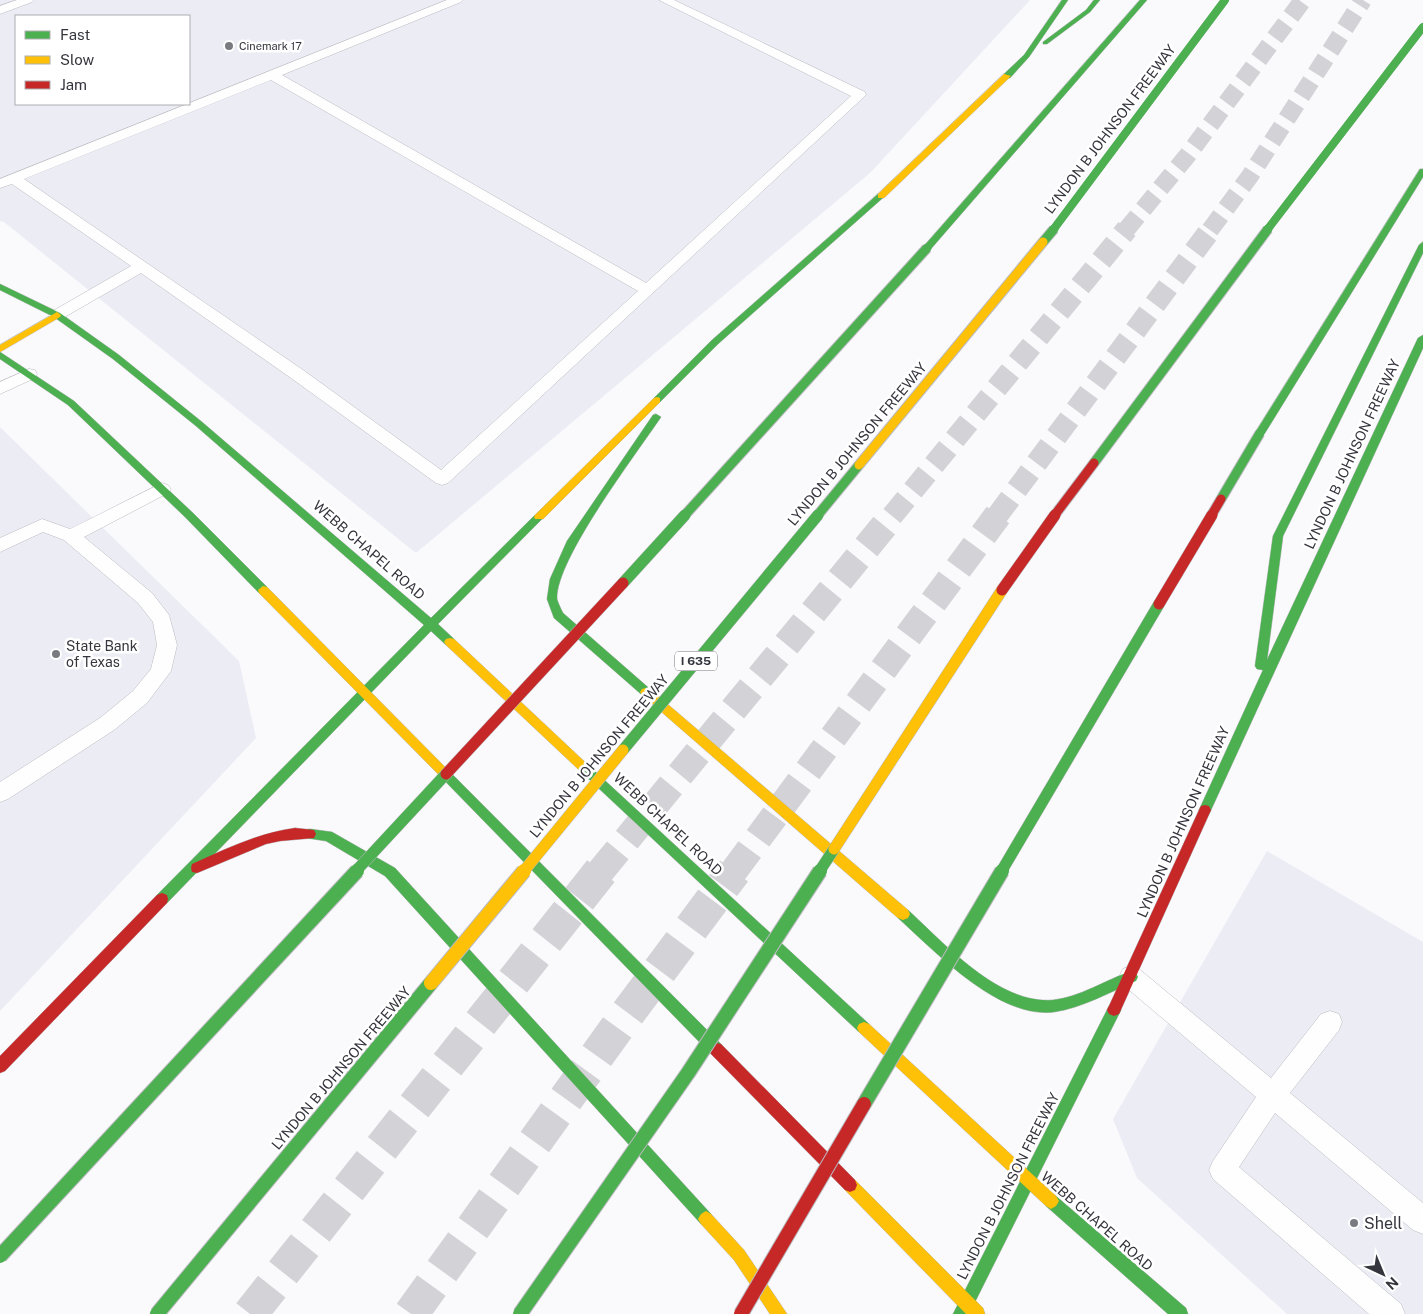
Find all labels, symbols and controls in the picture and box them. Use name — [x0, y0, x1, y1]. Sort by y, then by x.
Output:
legend — [15, 15, 190, 105]
text: Fast — [60, 26, 90, 43]
marker: Cinemark 17 — [223, 40, 235, 52]
place label: Cinemark 17 — [239, 40, 302, 52]
street label: LYNDON B JOHNSON FREEWAY — [1041, 41, 1179, 217]
text: Slow — [60, 51, 95, 68]
text: Jam — [60, 76, 87, 93]
street label: LYNDON B JOHNSON FREEWAY — [1301, 356, 1403, 551]
street label: LYNDON B JOHNSON FREEWAY — [784, 359, 930, 529]
street label: WEBB CHAPEL ROAD — [310, 497, 428, 603]
place label: State Bank of Texas — [66, 638, 138, 670]
marker: State Bank of Texas — [50, 648, 62, 660]
road number: I 635 — [675, 651, 717, 670]
street label: LYNDON B JOHNSON FREEWAY — [526, 671, 672, 841]
street label: LYNDON B JOHNSON FREEWAY — [1133, 724, 1233, 920]
street label: WEBB CHAPEL ROAD — [610, 770, 726, 878]
street label: LYNDON B JOHNSON FREEWAY — [268, 983, 414, 1153]
street label: LYNDON B JOHNSON FREEWAY — [954, 1089, 1062, 1282]
street label: WEBB CHAPEL ROAD — [1038, 1168, 1156, 1274]
place label: Shell — [1364, 1214, 1403, 1233]
marker: Shell — [1348, 1217, 1360, 1229]
north arrow — [1358, 1249, 1408, 1299]
text: N — [1383, 1274, 1402, 1293]

